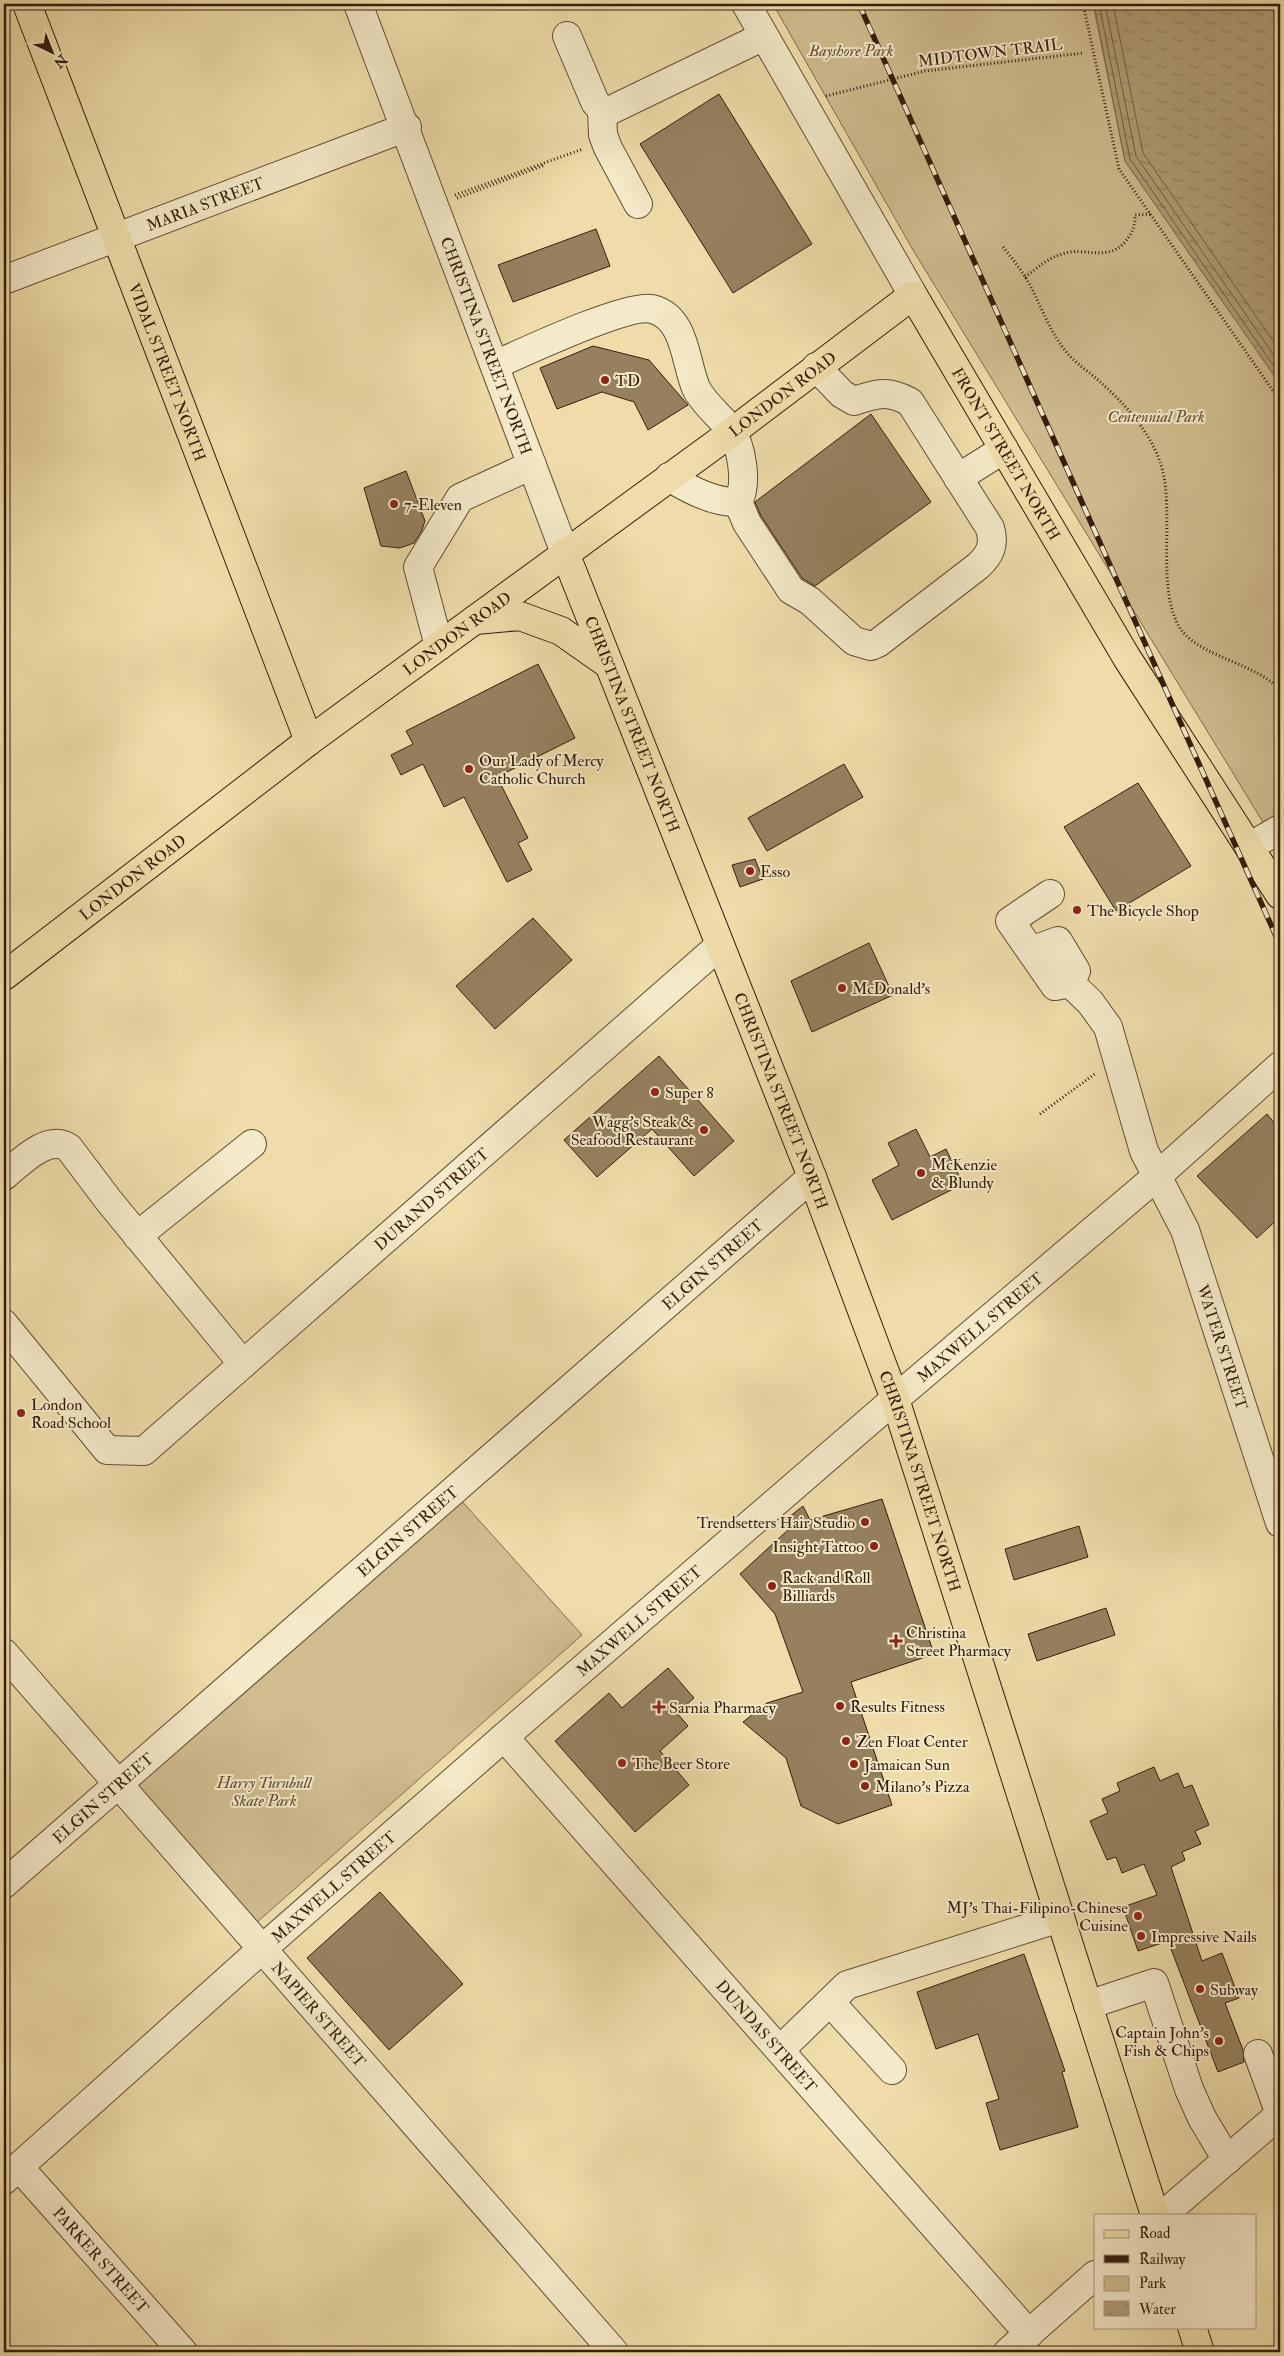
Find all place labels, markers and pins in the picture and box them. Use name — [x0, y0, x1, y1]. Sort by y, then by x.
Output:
place label: TD — [615, 371, 640, 391]
marker: TD — [599, 374, 611, 386]
place label: 7-Eleven — [404, 495, 462, 515]
marker: 7-Eleven — [388, 498, 400, 510]
place label: Our Lady of Mercy Catholic Church — [479, 751, 605, 789]
marker: Our Lady of Mercy Catholic Church — [463, 763, 475, 775]
place label: Esso — [760, 862, 790, 882]
marker: Esso — [744, 865, 756, 877]
place label: The Bicycle Shop — [1087, 901, 1199, 922]
marker: The Bicycle Shop — [1071, 904, 1083, 916]
place label: McDonald's — [852, 979, 930, 999]
marker: McDonald's — [836, 982, 848, 994]
place label: Super 8 — [665, 1083, 714, 1104]
marker: Super 8 — [649, 1086, 661, 1098]
place label: Wagg's Steak & Seafood Restaurant — [571, 1112, 694, 1150]
marker: Wagg's Steak & Seafood Restaurant — [698, 1124, 710, 1136]
place label: McKenzie & Blundy — [931, 1155, 997, 1193]
marker: McKenzie & Blundy — [915, 1167, 927, 1179]
place label: London Road School — [31, 1395, 111, 1433]
marker: London Road School — [15, 1407, 27, 1419]
place label: Trendsetters Hair Studio — [697, 1513, 855, 1533]
marker: Trendsetters Hair Studio — [859, 1516, 871, 1528]
place label: Insight Tattoo — [772, 1537, 864, 1557]
marker: Insight Tattoo — [868, 1540, 880, 1552]
place label: Rack and Roll Billiards — [782, 1568, 871, 1606]
marker: Rack and Roll Billiards — [766, 1580, 778, 1592]
place label: Christina Street Pharmacy — [906, 1623, 1012, 1661]
marker: Christina Street Pharmacy — [890, 1635, 902, 1647]
place label: Results Fitness — [850, 1697, 945, 1717]
place label: Sarnia Pharmacy — [669, 1698, 777, 1718]
marker: Results Fitness — [834, 1700, 846, 1712]
marker: Sarnia Pharmacy — [653, 1701, 665, 1713]
place label: Zen Float Center — [856, 1732, 968, 1752]
marker: Zen Float Center — [840, 1735, 852, 1747]
place label: The Beer Store — [632, 1754, 730, 1774]
place label: Jamaican Sun — [863, 1755, 950, 1776]
marker: The Beer Store — [616, 1757, 628, 1769]
marker: Jamaican Sun — [848, 1758, 860, 1770]
place label: Milano's Pizza — [875, 1777, 970, 1797]
marker: Milano's Pizza — [859, 1780, 871, 1792]
place label: MJ's Thai-Filipino-Chinese Cuisine — [947, 1898, 1128, 1936]
marker: MJ's Thai-Filipino-Chinese Cuisine — [1132, 1910, 1144, 1922]
place label: Impressive Nails — [1151, 1927, 1257, 1948]
marker: Impressive Nails — [1135, 1930, 1147, 1942]
place label: Subway — [1210, 1980, 1259, 2000]
marker: Subway — [1194, 1983, 1206, 1995]
place label: Captain John's Fish & Chips — [1115, 2023, 1209, 2062]
marker: Captain John's Fish & Chips — [1213, 2035, 1225, 2047]

